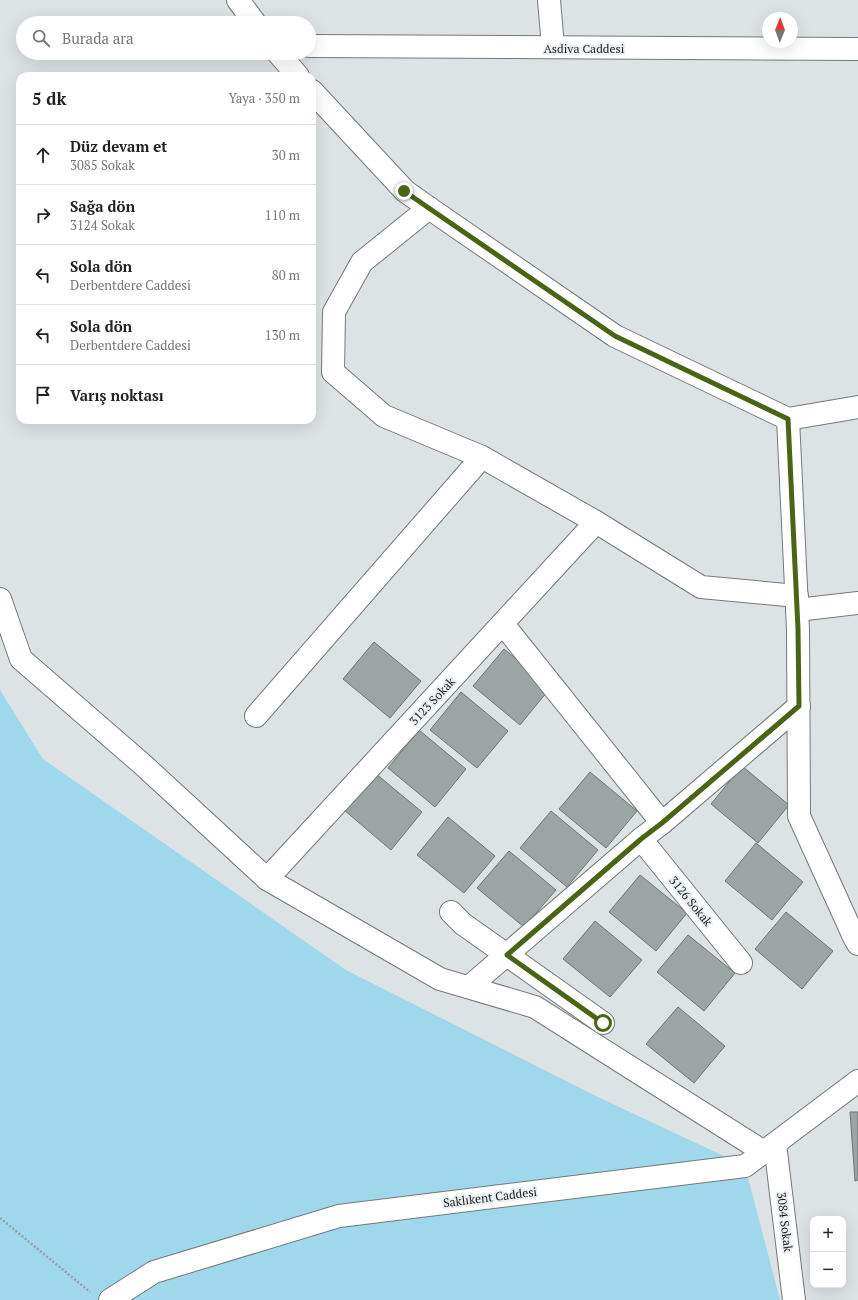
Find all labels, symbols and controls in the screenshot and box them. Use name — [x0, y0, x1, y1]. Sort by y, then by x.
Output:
north arrow — [762, 12, 798, 48]
search box — [16, 16, 316, 60]
icon: search — [30, 27, 52, 49]
text: Burada ara — [62, 28, 134, 48]
street label: Asdiva Caddesi — [544, 41, 625, 56]
text: 5 dk — [32, 87, 66, 110]
text: Yaya · 350 m — [228, 89, 300, 107]
text: Düz devam et — [70, 136, 167, 156]
icon: ahead — [32, 144, 54, 166]
text: 30 m — [272, 146, 300, 164]
text: 3085 Sokak — [70, 156, 135, 174]
route end — [395, 182, 413, 200]
text: Sağa dön — [70, 196, 135, 216]
icon: right — [32, 204, 54, 226]
text: 110 m — [265, 206, 300, 224]
text: 3124 Sokak — [70, 216, 135, 234]
text: Sola dön — [70, 256, 132, 276]
icon: left — [32, 264, 54, 286]
text: 80 m — [272, 266, 300, 284]
text: Derbentdere Caddesi — [70, 276, 191, 294]
text: Sola dön — [70, 316, 132, 336]
icon: left — [32, 324, 54, 346]
text: 130 m — [265, 326, 300, 344]
text: Derbentdere Caddesi — [70, 336, 191, 354]
icon: arrive — [32, 384, 54, 406]
text: Varış noktası — [70, 385, 164, 405]
street label: 3123 Sokak — [406, 673, 458, 728]
street label: 3126 Sokak — [666, 873, 716, 930]
route start — [594, 1014, 612, 1032]
street label: Saklıkent Caddesi — [442, 1184, 538, 1210]
street label: 3084 Sokak — [774, 1191, 796, 1253]
map controls — [810, 1216, 846, 1288]
button: + — [810, 1216, 846, 1252]
button: − — [810, 1252, 846, 1288]

